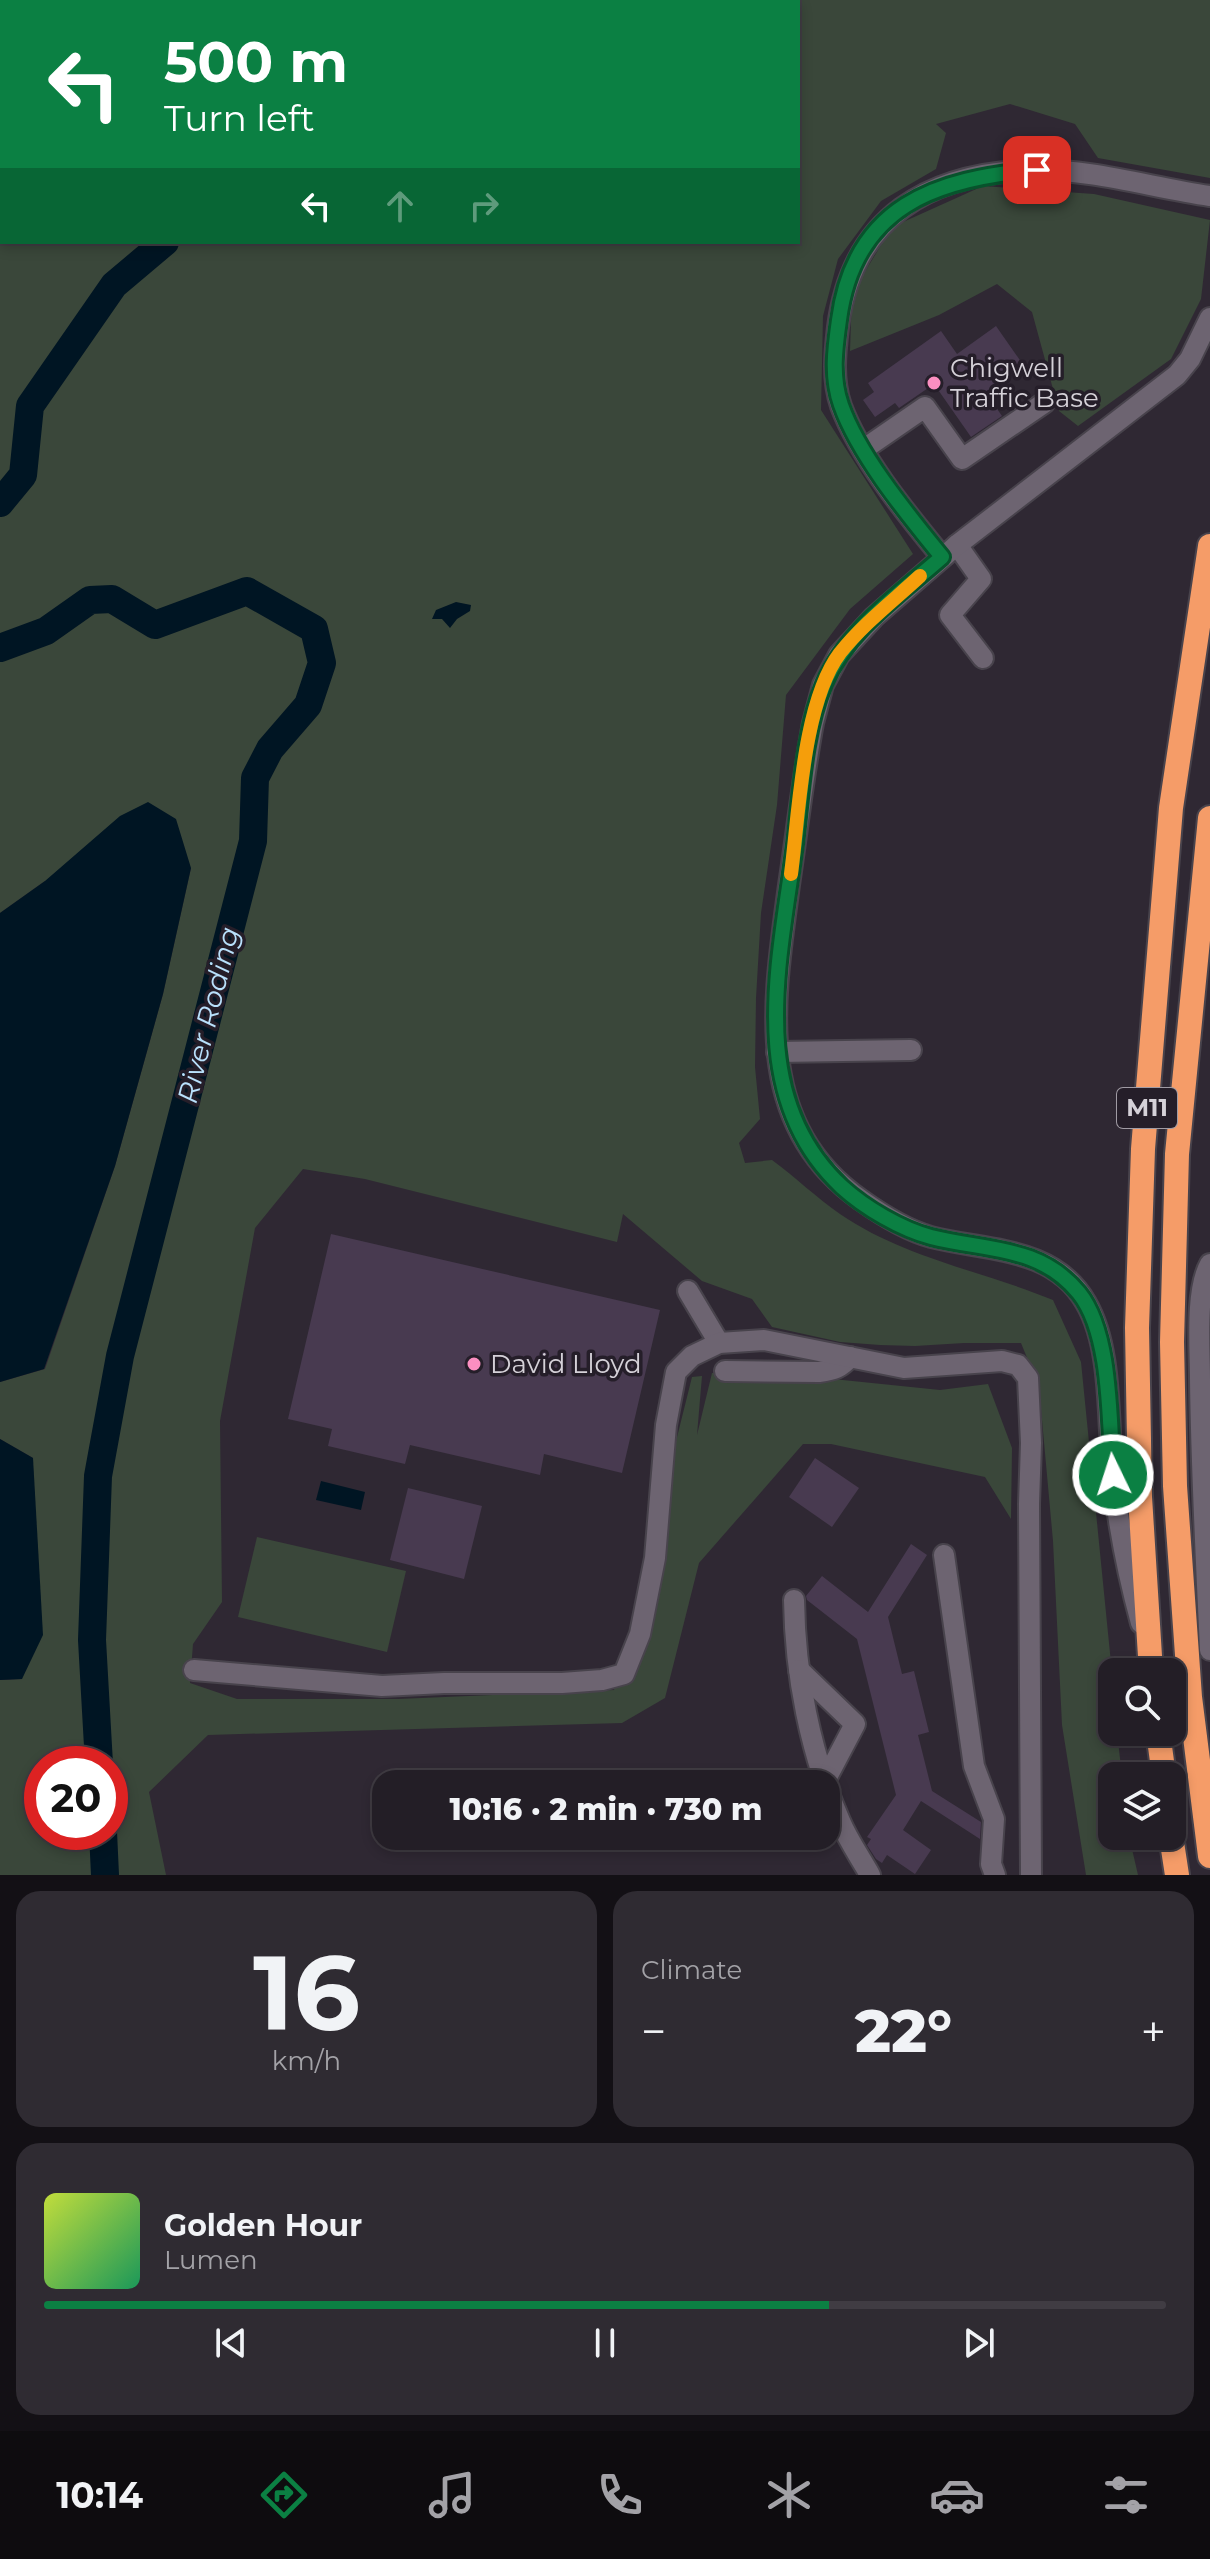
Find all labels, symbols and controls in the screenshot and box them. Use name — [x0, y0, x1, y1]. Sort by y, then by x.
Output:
text: 500 m — [164, 28, 348, 96]
icon: left — [32, 32, 136, 136]
text: Turn left — [164, 96, 315, 140]
pin — [1003, 136, 1071, 204]
icon: arrive — [1015, 148, 1059, 192]
icon: left — [294, 184, 338, 228]
icon: ahead — [378, 184, 422, 228]
icon: right — [462, 184, 506, 228]
place label: Chigwell Traffic Base — [950, 352, 1099, 414]
marker: Chigwell Traffic Base — [925, 374, 943, 392]
water label: River Roding — [170, 923, 246, 1107]
road number: M11 — [1117, 1088, 1177, 1128]
place label: David Lloyd — [490, 1348, 642, 1380]
marker: David Lloyd — [465, 1355, 483, 1373]
position arrow — [1071, 1433, 1155, 1517]
map controls — [1098, 1658, 1186, 1850]
button: search — [1098, 1658, 1186, 1746]
speed limit sign: 20 — [24, 1746, 128, 1850]
button: layers — [1098, 1762, 1186, 1850]
text: 10:16 · 2 min · 730 m — [450, 1791, 762, 1828]
text: 16 — [253, 1929, 360, 2056]
text: Climate — [641, 1954, 742, 1986]
text: 22° — [855, 1994, 952, 2067]
text: − — [641, 2004, 666, 2058]
text: + — [1141, 2004, 1166, 2058]
text: km/h — [272, 2045, 341, 2077]
text: Golden Hour — [164, 2207, 362, 2244]
text: Lumen — [164, 2244, 257, 2276]
icon: previous — [209, 2321, 253, 2365]
icon: pause — [583, 2321, 627, 2365]
icon: next — [957, 2321, 1001, 2365]
icon: directions — [256, 2467, 312, 2523]
icon: music — [424, 2467, 480, 2523]
icon: phone — [592, 2467, 648, 2523]
icon: climate — [761, 2467, 817, 2523]
icon: car — [929, 2467, 985, 2523]
icon: filters — [1098, 2467, 1154, 2523]
text: 10:14 — [56, 2473, 143, 2517]

